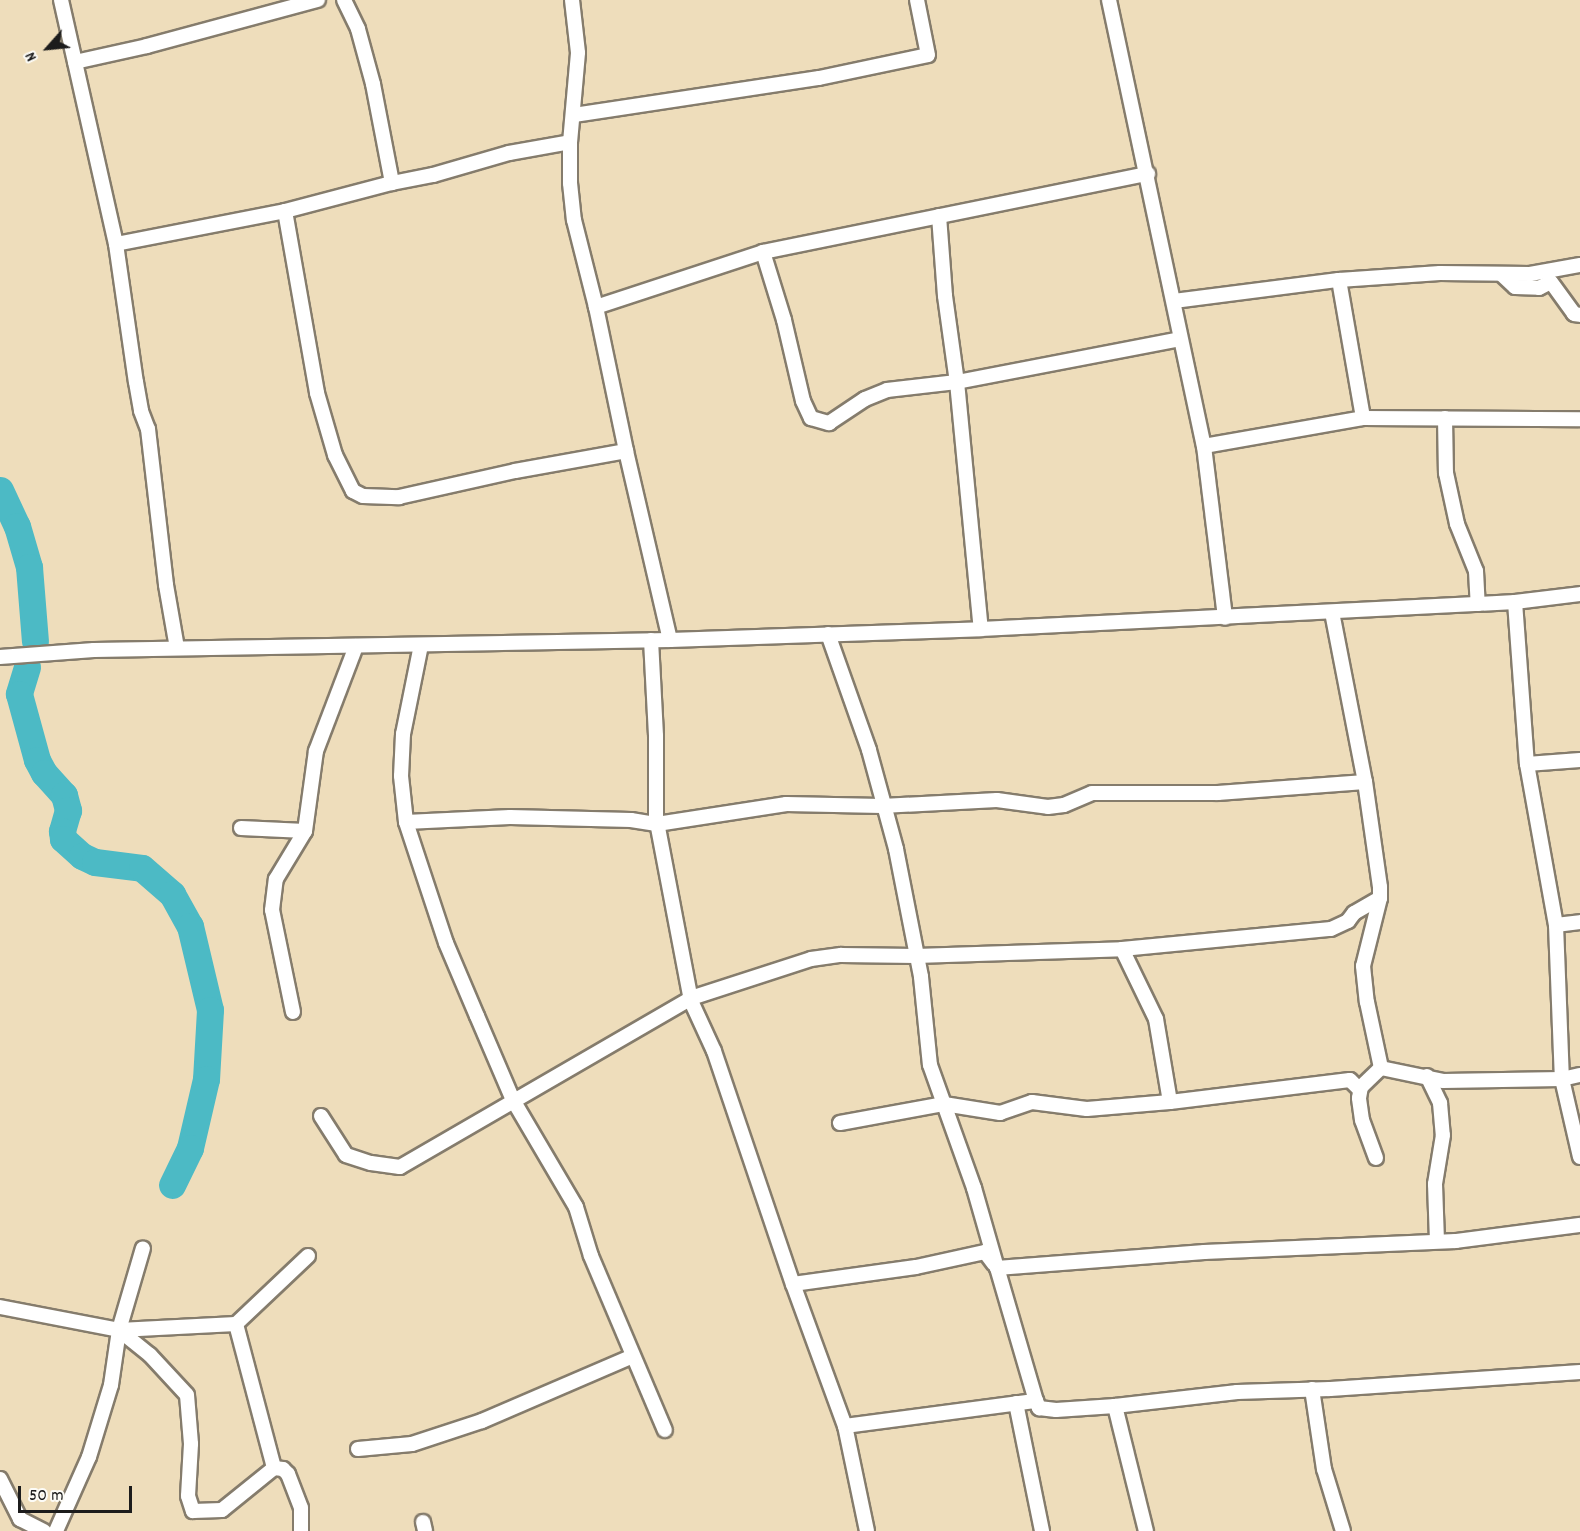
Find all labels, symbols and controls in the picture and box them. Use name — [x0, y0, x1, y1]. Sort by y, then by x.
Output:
north arrow — [18, 18, 78, 78]
text: N — [19, 48, 44, 65]
scale bar — [21, 1474, 135, 1512]
text: 50 m — [29, 1484, 64, 1509]

